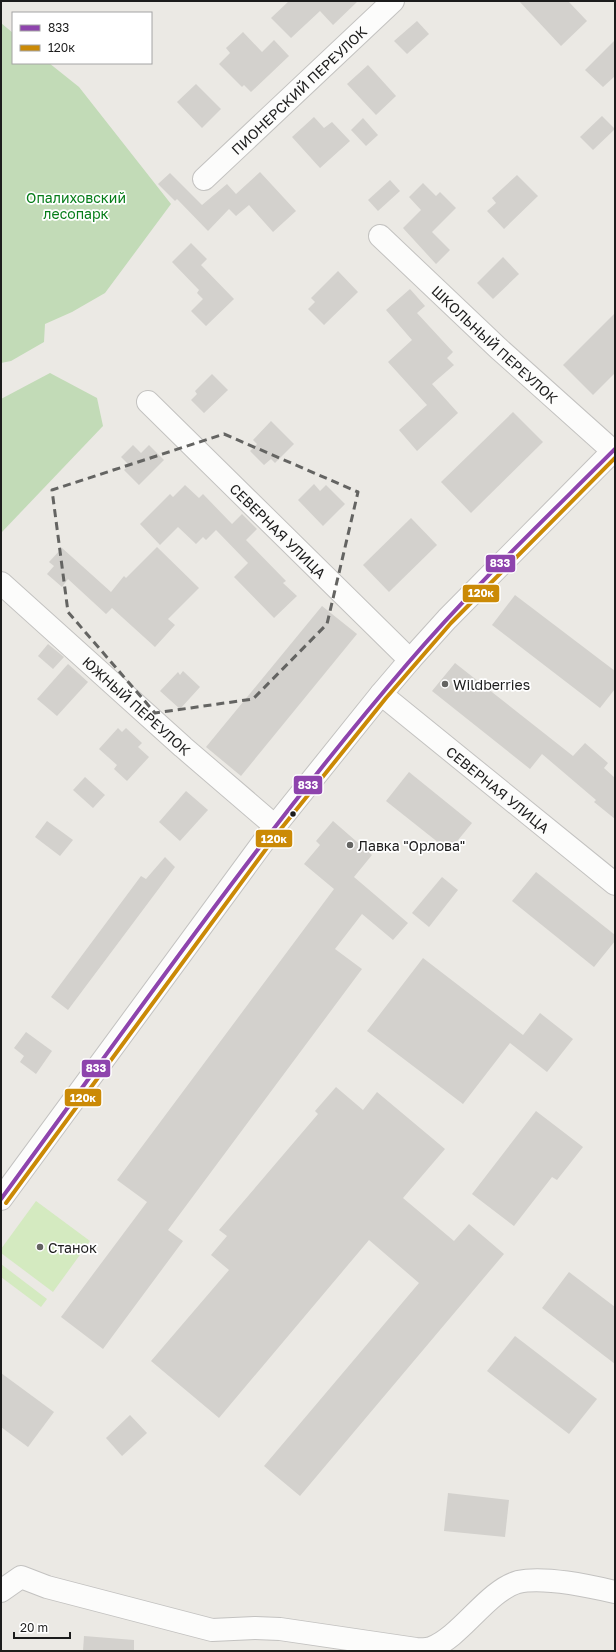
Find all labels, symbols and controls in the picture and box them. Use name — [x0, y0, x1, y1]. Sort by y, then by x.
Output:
legend — [12, 12, 152, 64]
text: 833 — [48, 20, 69, 35]
street label: ПИОНЕРСКИЙ ПЕРЕУЛОК — [227, 22, 370, 158]
text: 120к — [48, 40, 75, 55]
park label: Опалиховский лесопарк — [26, 189, 126, 222]
street label: ШКОЛЬНЫЙ ПЕРЕУЛОК — [429, 282, 562, 407]
street label: СЕВЕРНАЯ УЛИЦА — [227, 479, 330, 582]
line badge: 833 — [485, 554, 516, 573]
text: 833 — [490, 556, 511, 569]
line badge: 120к — [462, 584, 500, 603]
text: 120к — [468, 586, 495, 599]
street label: ЮЖНЫЙ ПЕРЕУЛОК — [79, 653, 195, 759]
place label: Wildberries — [453, 676, 530, 693]
marker: Wildberries — [440, 679, 450, 689]
street label: СЕВЕРНАЯ УЛИЦА — [443, 742, 554, 837]
line badge: 833 — [293, 775, 323, 795]
text: 833 — [298, 778, 319, 791]
unlabelled marker — [288, 809, 298, 819]
line badge: 120к — [255, 829, 293, 848]
text: 120к — [261, 832, 288, 845]
place label: Лавка "Орлова" — [358, 837, 465, 854]
marker: Лавка "Орлова" — [345, 840, 355, 850]
line badge: 833 — [81, 1059, 111, 1078]
text: 833 — [86, 1061, 107, 1074]
line badge: 120к — [64, 1088, 102, 1107]
text: 120к — [70, 1091, 97, 1104]
place label: Станок — [48, 1239, 97, 1256]
marker: Станок — [35, 1242, 45, 1252]
scale bar — [14, 1614, 70, 1640]
text: 20 m — [20, 1620, 48, 1635]

